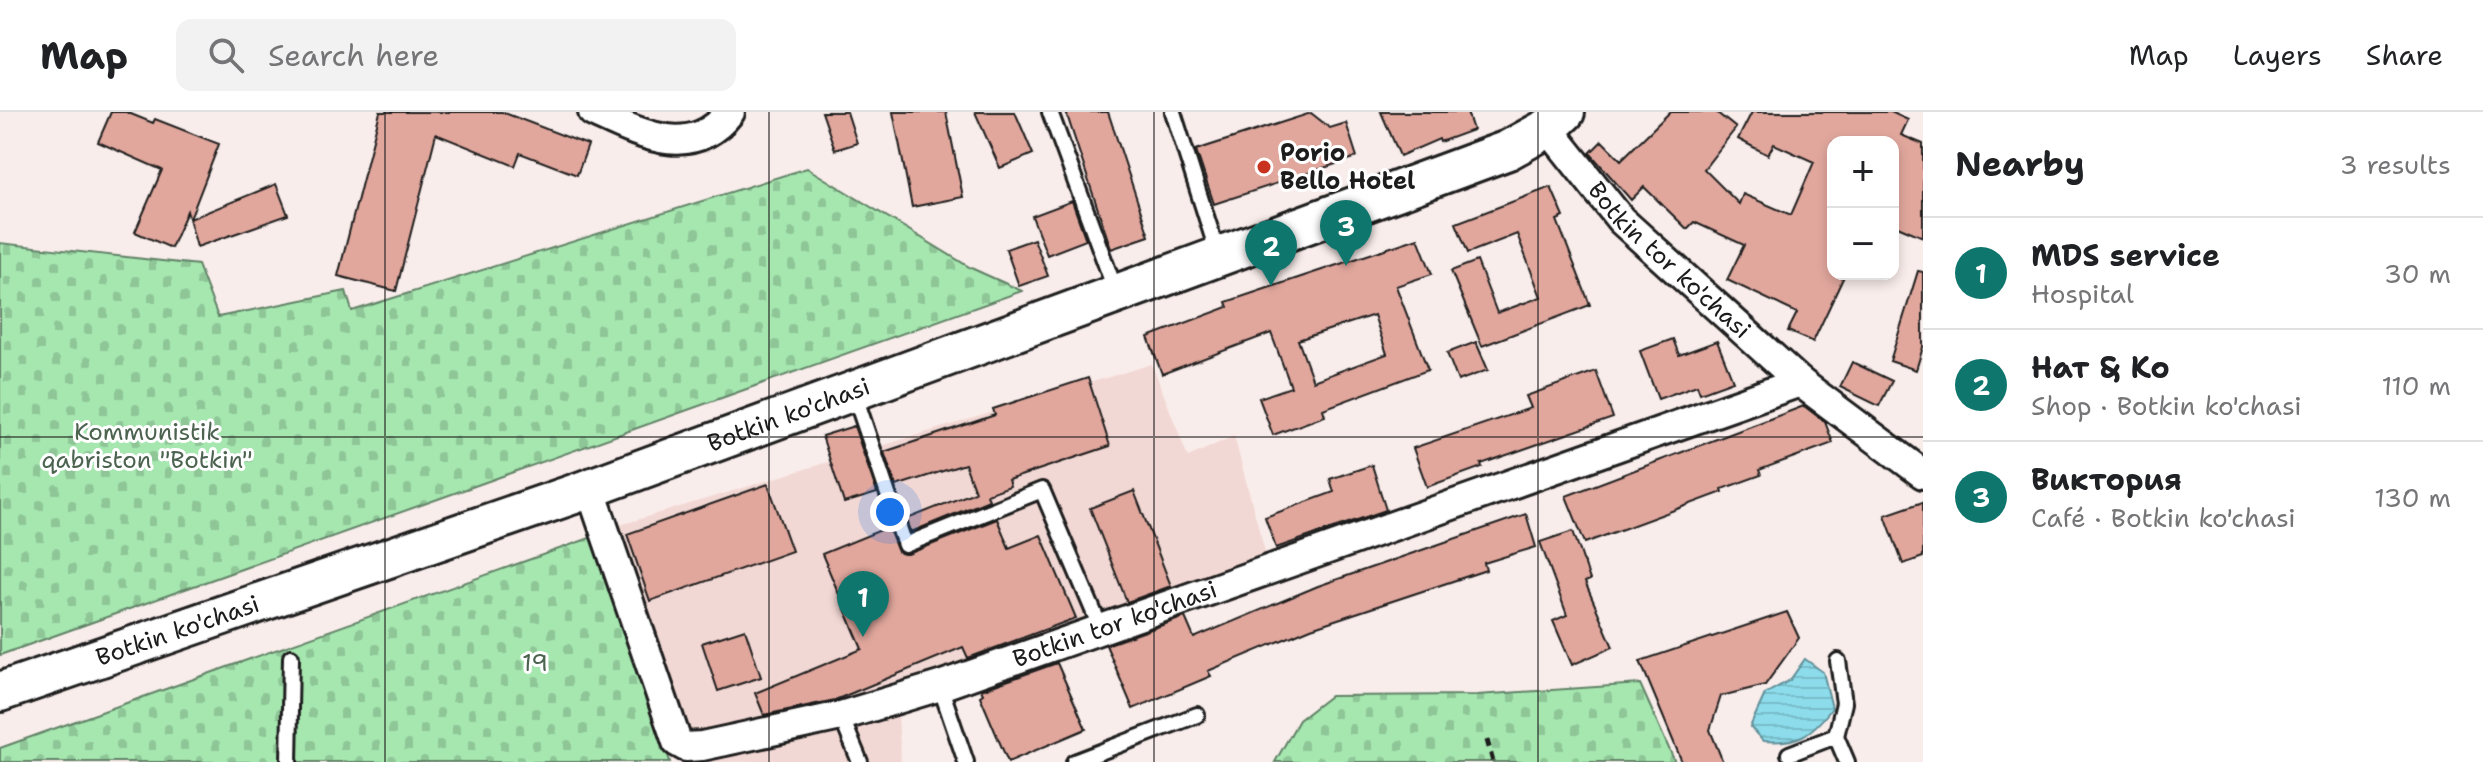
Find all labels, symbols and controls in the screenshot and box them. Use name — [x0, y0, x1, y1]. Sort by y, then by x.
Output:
search box — [176, 19, 736, 91]
text: Map — [40, 30, 128, 81]
icon: search — [204, 33, 248, 77]
text: Search here — [268, 35, 439, 76]
text: Map — [2129, 36, 2189, 74]
text: Layers — [2233, 36, 2322, 74]
text: Share — [2366, 36, 2443, 74]
map controls — [1827, 136, 1899, 280]
button: + — [1827, 136, 1899, 208]
place label: Porio Bello Hotel — [1280, 137, 1415, 197]
text: Nearby — [1955, 141, 2085, 187]
text: 3 results — [2339, 147, 2451, 182]
marker: Porio Bello Hotel — [1255, 158, 1273, 176]
street label: Botkin tor ko'chasi — [1581, 175, 1758, 346]
pin: 3 — [1320, 200, 1372, 266]
button: − — [1827, 208, 1899, 280]
pin: 2 — [1245, 220, 1297, 286]
text: MDS service — [2031, 235, 2220, 276]
text: 1 — [1975, 256, 1987, 291]
text: 30 m — [2384, 256, 2451, 291]
text: Hospital — [2031, 276, 2134, 311]
text: Нат & Ко — [2031, 347, 2170, 388]
text: 2 — [1972, 368, 1990, 403]
text: 110 m — [2381, 368, 2451, 403]
street label: Botkin ko'chasi — [703, 370, 874, 459]
text: Shop · Botkin ko'chasi — [2031, 388, 2302, 423]
park label: Kommunistik qabriston "Botkin" — [41, 416, 253, 476]
text: Виктория — [2031, 459, 2182, 500]
text: 3 — [1972, 480, 1990, 515]
text: 130 m — [2374, 480, 2451, 515]
your location — [870, 492, 910, 532]
text: Café · Botkin ko'chasi — [2031, 500, 2296, 535]
pin: 1 — [837, 571, 889, 637]
street label: Botkin tor ko'chasi — [1009, 573, 1221, 675]
street label: Botkin ko'chasi — [92, 588, 264, 674]
park label: 19 — [522, 647, 548, 679]

